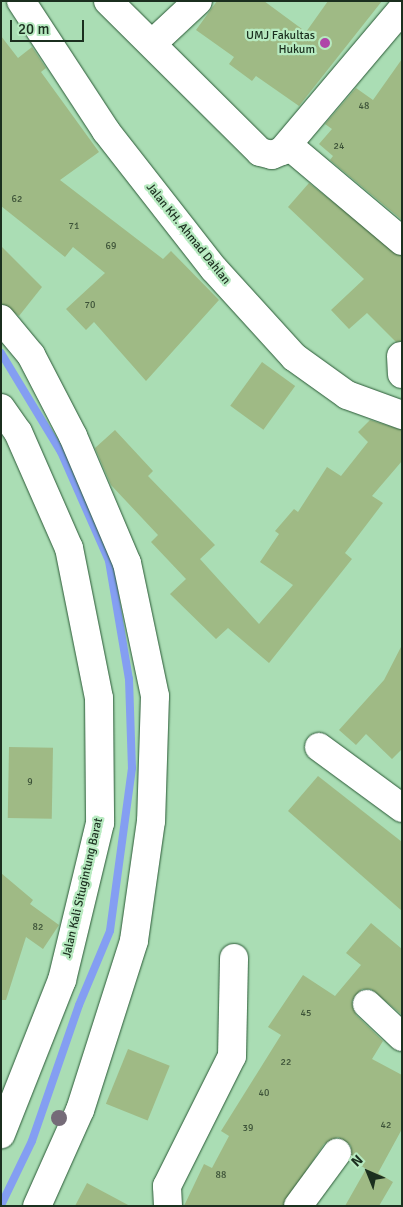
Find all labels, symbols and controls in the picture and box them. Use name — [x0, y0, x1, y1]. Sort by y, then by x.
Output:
scale bar — [12, 10, 86, 42]
text: 20 m — [18, 20, 49, 38]
place label: UMJ Fakultas Hukum — [246, 29, 315, 57]
marker: UMJ Fakultas Hukum — [319, 37, 331, 49]
house number: 48 — [359, 101, 369, 113]
house number: 24 — [334, 141, 344, 153]
street label: Jalan KH. Ahmad Dahlan — [143, 181, 233, 287]
house number: 62 — [12, 194, 22, 206]
house number: 71 — [69, 221, 79, 233]
house number: 69 — [106, 241, 116, 253]
house number: 70 — [85, 300, 95, 312]
house number: 9 — [27, 777, 33, 789]
street label: Jalan Kali Situgintung Barat — [60, 817, 106, 959]
house number: 82 — [33, 922, 43, 934]
house number: 45 — [301, 1008, 311, 1020]
house number: 22 — [281, 1057, 291, 1069]
house number: 40 — [259, 1088, 269, 1100]
house number: 42 — [381, 1120, 391, 1132]
house number: 39 — [243, 1123, 253, 1135]
north arrow — [343, 1147, 393, 1197]
text: N — [348, 1151, 367, 1170]
house number: 88 — [216, 1170, 226, 1182]

